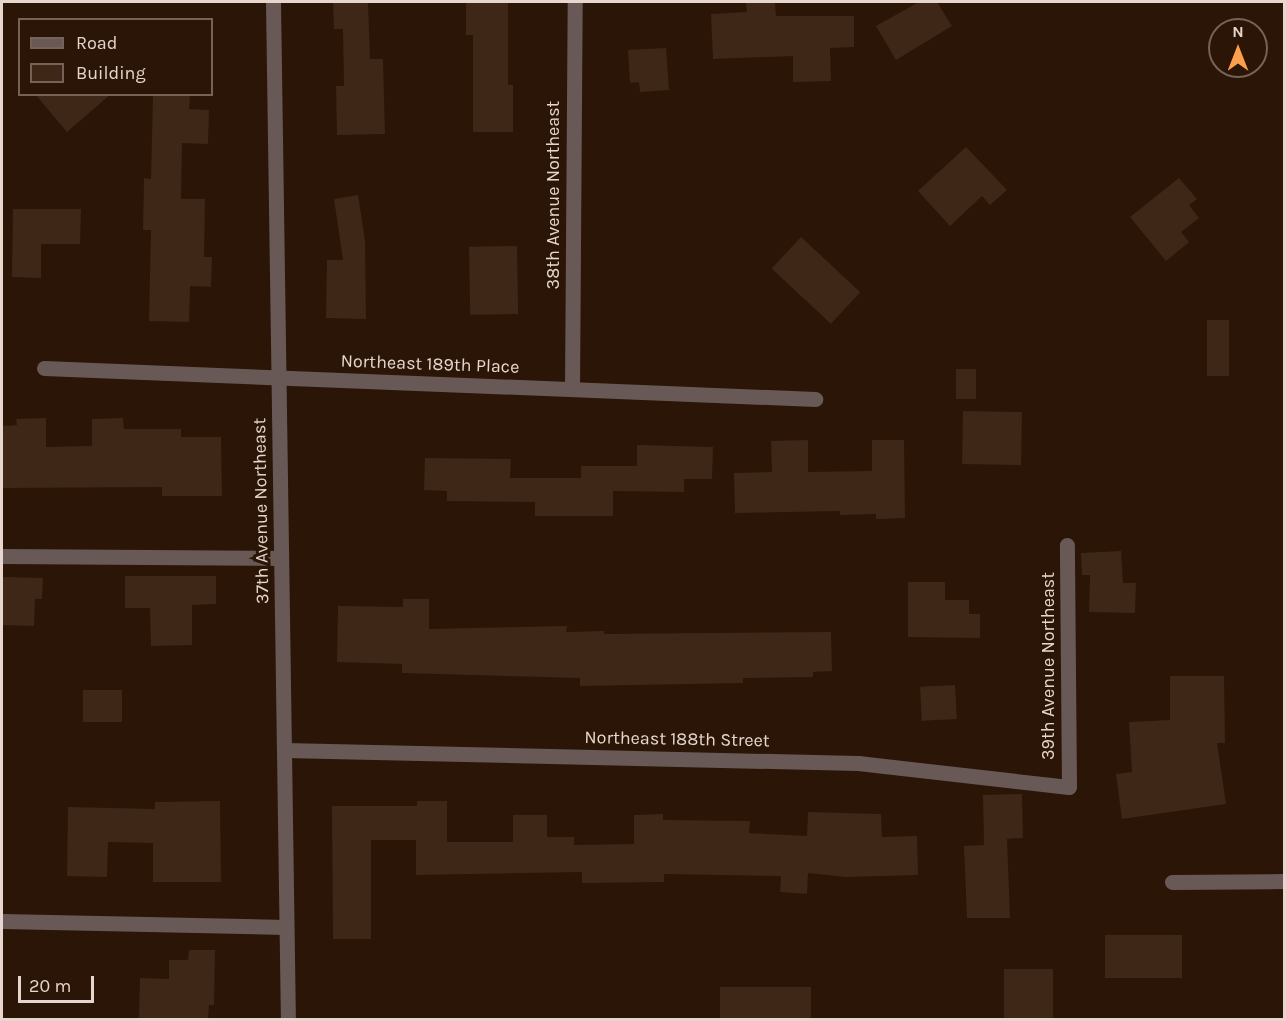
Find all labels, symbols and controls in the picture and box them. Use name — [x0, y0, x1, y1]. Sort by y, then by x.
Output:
legend — [18, 18, 213, 96]
north arrow — [1208, 18, 1268, 78]
text: N — [1232, 22, 1244, 41]
text: Road — [76, 32, 117, 54]
text: Building — [76, 62, 146, 84]
street label: 38th Avenue Northeast — [542, 101, 564, 289]
street label: Northeast 189th Place — [340, 350, 520, 378]
street label: 37th Avenue Northeast — [249, 418, 273, 604]
street label: 39th Avenue Northeast — [1037, 572, 1059, 760]
street label: Northeast 188th Street — [584, 727, 770, 751]
scale bar — [21, 964, 98, 1002]
text: 20 m — [29, 975, 71, 997]

